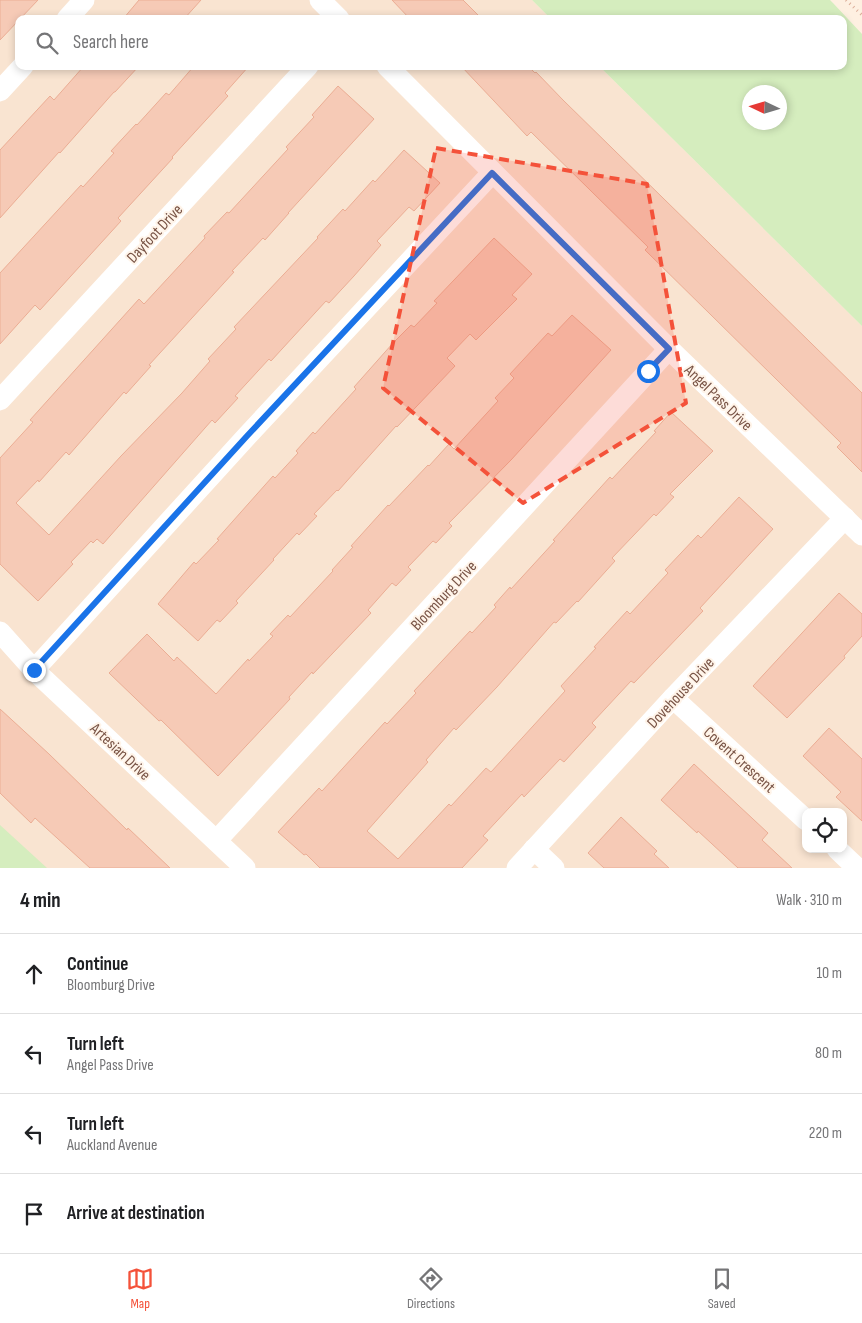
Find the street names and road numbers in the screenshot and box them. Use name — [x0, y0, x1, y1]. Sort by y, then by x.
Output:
street label: Dayfoot Drive — [123, 201, 187, 267]
street label: Angel Pass Drive — [679, 360, 756, 435]
street label: Bloomburg Drive — [407, 557, 481, 635]
street label: Dovehouse Drive — [644, 654, 719, 732]
street label: Artesian Drive — [85, 719, 154, 785]
street label: Covent Crescent — [699, 723, 779, 797]

